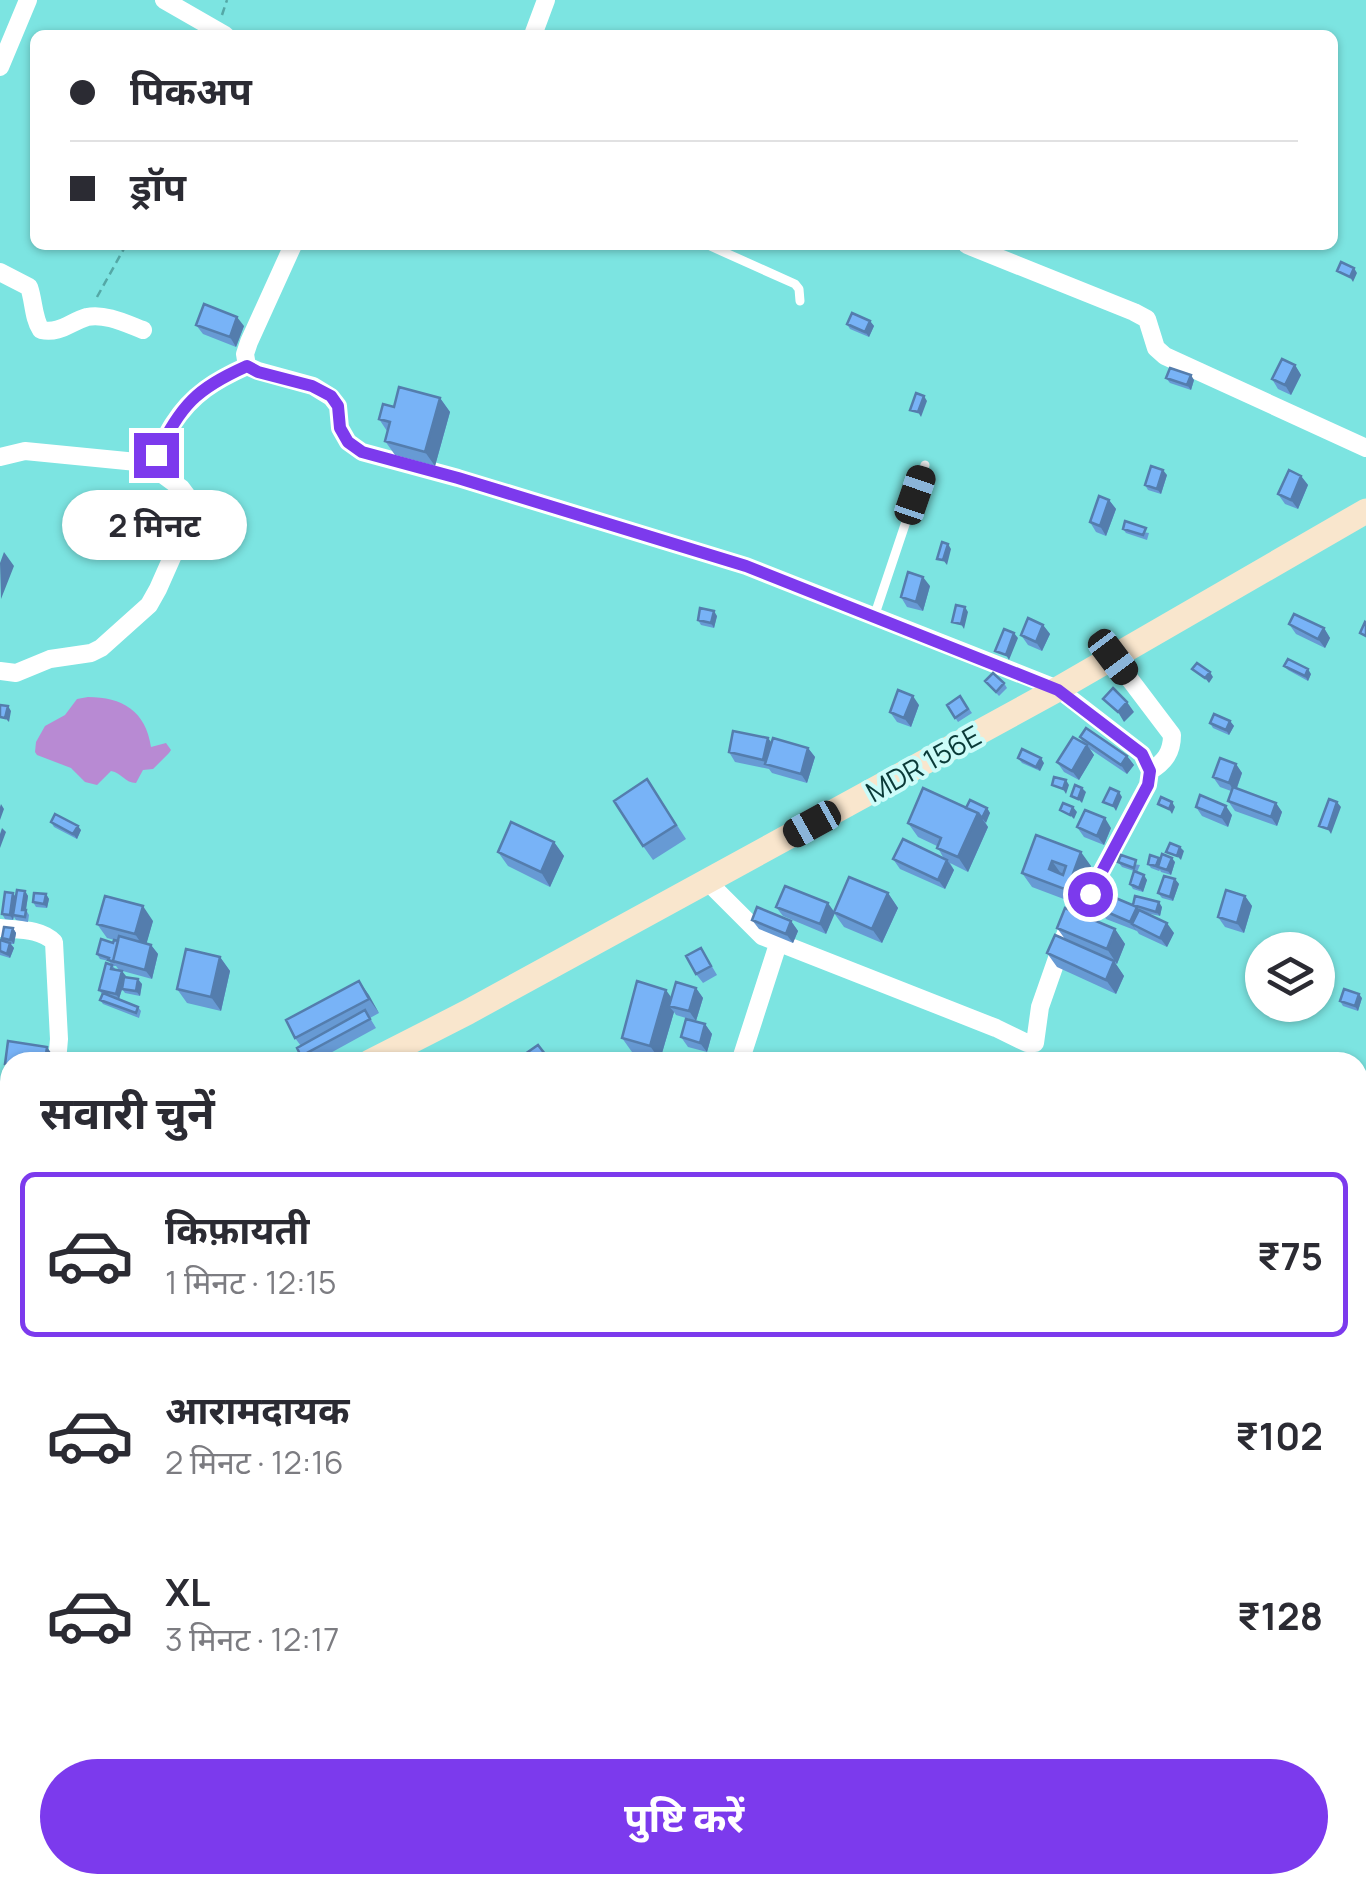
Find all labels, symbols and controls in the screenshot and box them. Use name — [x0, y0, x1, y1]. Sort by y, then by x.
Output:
text: पिकअप — [130, 64, 252, 116]
text: ड्रॉप — [130, 160, 186, 212]
route end — [134, 433, 179, 478]
car — [891, 462, 939, 528]
callout: 2 मिनट — [64, 490, 248, 560]
text: 2 मिनट — [108, 503, 201, 547]
car — [1083, 624, 1143, 690]
street label: MDR 156E — [859, 716, 987, 810]
car — [778, 796, 846, 852]
route start — [1068, 872, 1113, 917]
map controls — [1245, 932, 1335, 1022]
button: layers — [1245, 932, 1335, 1022]
text: सवारी चुनें — [40, 1081, 215, 1143]
text: किफ़ायती — [165, 1203, 309, 1255]
icon: car — [45, 1210, 135, 1300]
text: ₹75 — [1257, 1229, 1323, 1281]
text: 1 मिनट · 12:15 — [165, 1260, 337, 1304]
text: आरामदायक — [165, 1383, 349, 1435]
icon: car — [45, 1390, 135, 1480]
text: ₹102 — [1235, 1409, 1323, 1461]
text: 2 मिनट · 12:16 — [165, 1440, 344, 1484]
text: XL — [165, 1565, 210, 1617]
icon: car — [45, 1570, 135, 1660]
text: ₹128 — [1237, 1589, 1323, 1641]
text: 3 मिनट · 12:17 — [165, 1617, 339, 1661]
button: पुष्टि करें — [40, 1759, 1328, 1874]

